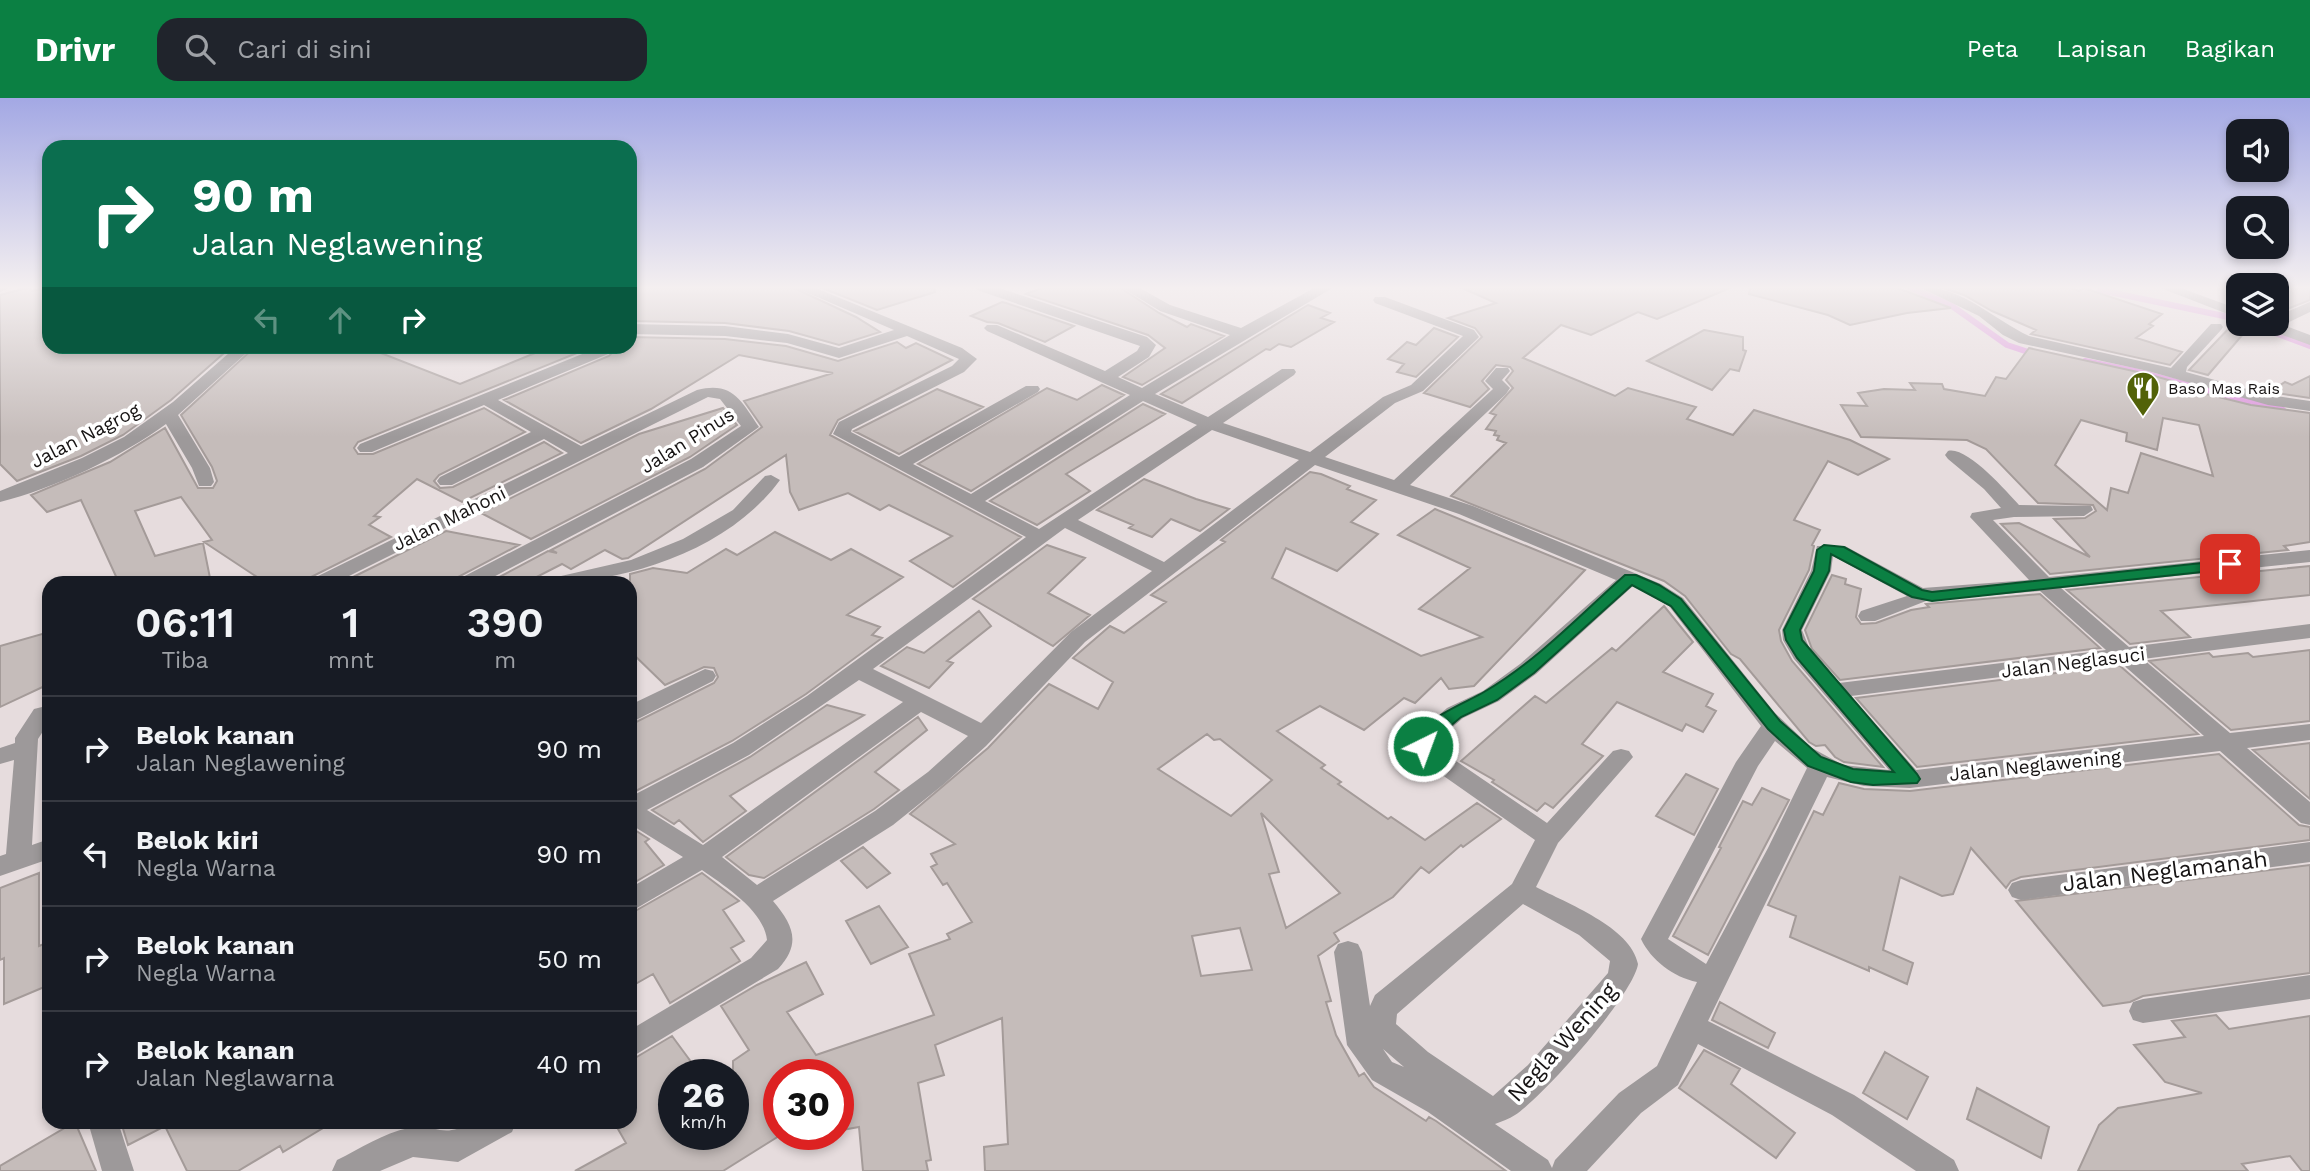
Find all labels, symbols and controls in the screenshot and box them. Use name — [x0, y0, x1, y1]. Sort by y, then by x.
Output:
search box — [157, 18, 647, 81]
text: Drivr — [35, 30, 115, 69]
icon: search — [181, 30, 219, 68]
text: Cari di sini — [237, 34, 372, 64]
text: Peta — [1967, 35, 2018, 63]
text: Lapisan — [2056, 35, 2147, 63]
text: Bagikan — [2185, 35, 2275, 63]
map controls — [2226, 119, 2289, 336]
button: sound — [2226, 119, 2289, 182]
text: 90 m — [192, 166, 314, 224]
icon: right — [77, 168, 168, 259]
button: search — [2226, 196, 2289, 259]
text: Jalan Neglawening — [192, 225, 482, 263]
button: layers — [2226, 273, 2289, 336]
icon: left — [248, 301, 286, 339]
icon: ahead — [321, 301, 359, 339]
icon: right — [394, 301, 432, 339]
restaurant icon: Baso Mas Rais — [2124, 369, 2162, 418]
place label: Baso Mas Rais — [2168, 379, 2280, 398]
street label: Jalan Nagrog — [27, 398, 145, 473]
street label: Jalan Pinus — [636, 403, 738, 478]
street label: Jalan Mahoni — [389, 481, 509, 556]
pin — [2200, 534, 2260, 594]
icon: arrive — [2211, 545, 2249, 583]
text: 06:11 — [135, 598, 235, 647]
text: 1 — [342, 598, 360, 647]
text: 390 — [467, 598, 544, 647]
street label: Jalan Neglasuci — [2000, 642, 2146, 683]
text: Tiba — [161, 647, 209, 674]
text: mnt — [328, 647, 374, 674]
text: m — [494, 647, 516, 674]
position arrow — [1386, 709, 1460, 783]
text: Belok kanan — [136, 720, 295, 750]
icon: right — [77, 730, 115, 768]
text: 90 m — [536, 734, 602, 764]
street label: Jalan Neglawening — [1948, 745, 2123, 786]
text: Jalan Neglawening — [136, 750, 345, 777]
text: Belok kiri — [136, 825, 259, 855]
icon: left — [77, 835, 115, 873]
text: 90 m — [536, 839, 602, 869]
street label: Jalan Neglamanah — [2061, 846, 2269, 897]
text: Negla Warna — [136, 855, 276, 882]
text: Belok kanan — [136, 930, 295, 960]
icon: right — [77, 940, 115, 978]
text: 50 m — [537, 944, 602, 974]
text: Negla Warna — [136, 960, 276, 987]
street label: Negla Wening — [1502, 977, 1623, 1107]
text: Belok kanan — [136, 1035, 295, 1065]
icon: right — [77, 1045, 115, 1083]
text: 40 m — [536, 1049, 602, 1079]
speed limit sign: 30 — [763, 1059, 854, 1150]
text: Jalan Neglawarna — [136, 1065, 334, 1092]
text: 26 — [682, 1074, 725, 1116]
text: km/h — [680, 1111, 727, 1132]

